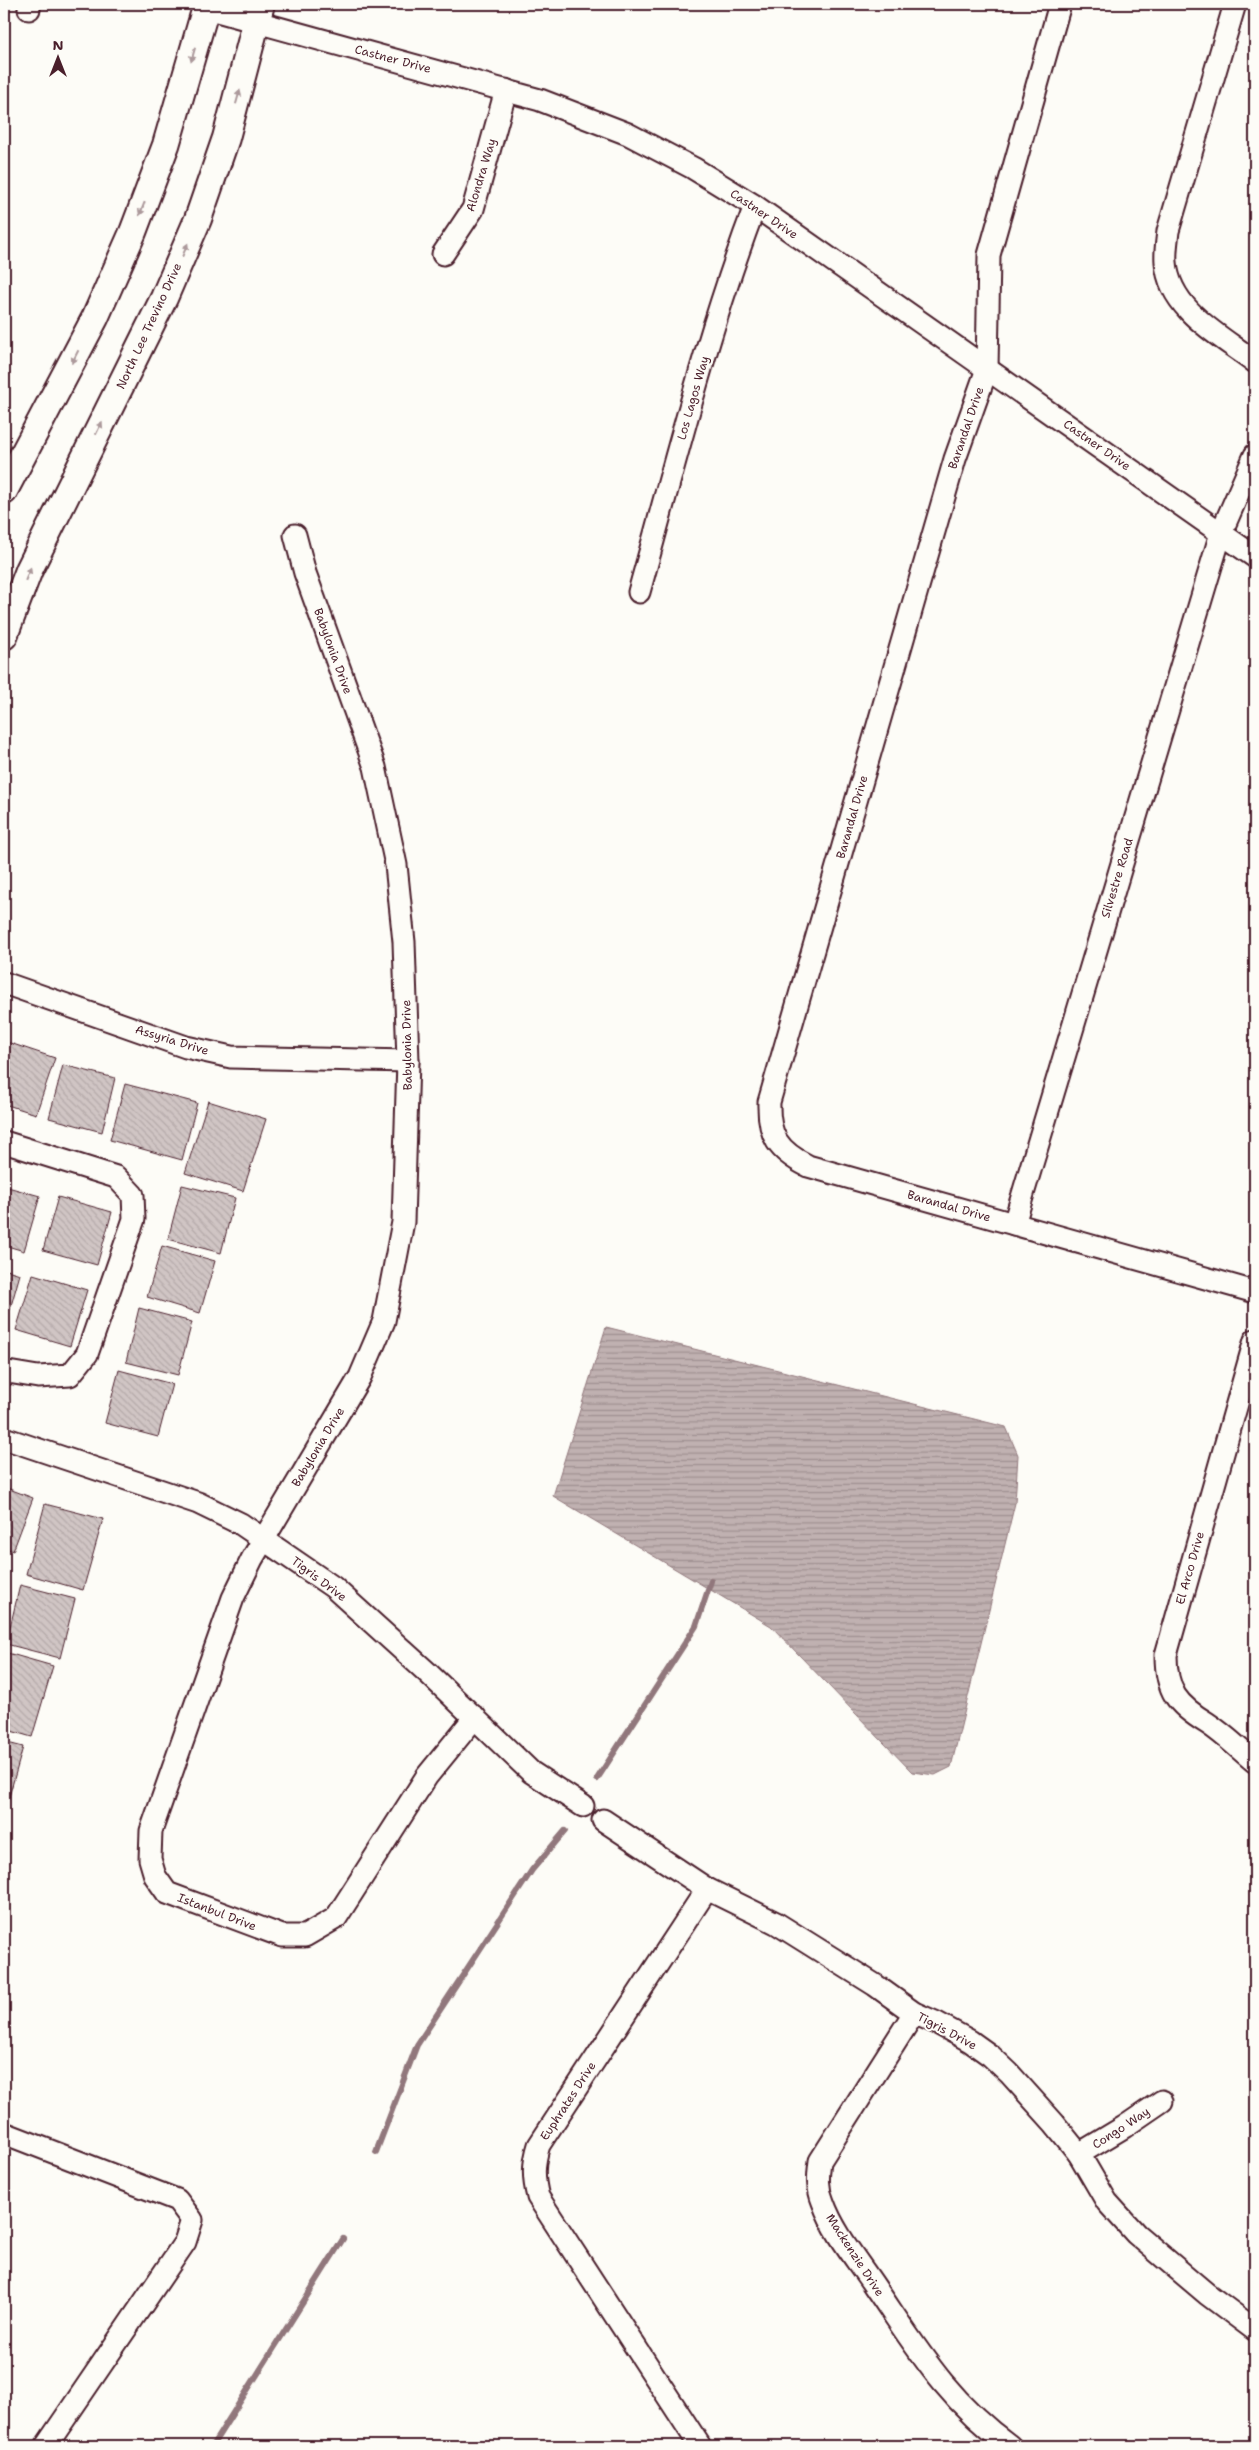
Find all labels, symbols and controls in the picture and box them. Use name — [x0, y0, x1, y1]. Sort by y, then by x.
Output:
north arrow — [32, 32, 82, 82]
text: N — [52, 36, 64, 54]
street label: Castner Drive — [353, 41, 433, 77]
one-way arrow — [188, 47, 196, 62]
one-way arrow — [234, 89, 242, 104]
street label: Alondra Way — [462, 136, 500, 214]
street label: Castner Drive — [727, 185, 801, 243]
one-way arrow — [138, 202, 146, 217]
one-way arrow — [181, 243, 189, 257]
street label: North Lee Trevino Drive — [113, 260, 185, 392]
one-way arrow — [71, 350, 79, 364]
street label: Los Lagos Way — [673, 354, 713, 442]
street label: Barandal Drive — [944, 384, 988, 471]
street label: Castner Drive — [1060, 416, 1134, 474]
one-way arrow — [95, 421, 103, 435]
one-way arrow — [24, 567, 32, 581]
street label: Babylonia Drive — [310, 606, 356, 696]
street label: Barandal Drive — [832, 773, 872, 861]
street label: Silvestre Road — [1097, 836, 1137, 920]
street label: Babylonia Drive — [398, 999, 416, 1090]
street label: Assyria Drive — [133, 1021, 211, 1059]
street label: Barandal Drive — [905, 1186, 993, 1226]
street label: Babylonia Drive — [288, 1404, 348, 1490]
street label: El Arco Drive — [1172, 1529, 1208, 1606]
street label: Tigris Drive — [288, 1553, 350, 1605]
street label: Istanbul Drive — [175, 1890, 259, 1934]
street label: Tigris Drive — [914, 2009, 980, 2054]
street label: Euphrates Drive — [536, 2058, 600, 2144]
street label: Congo Way — [1089, 2103, 1153, 2153]
street label: Mackenzie Drive — [822, 2211, 888, 2300]

